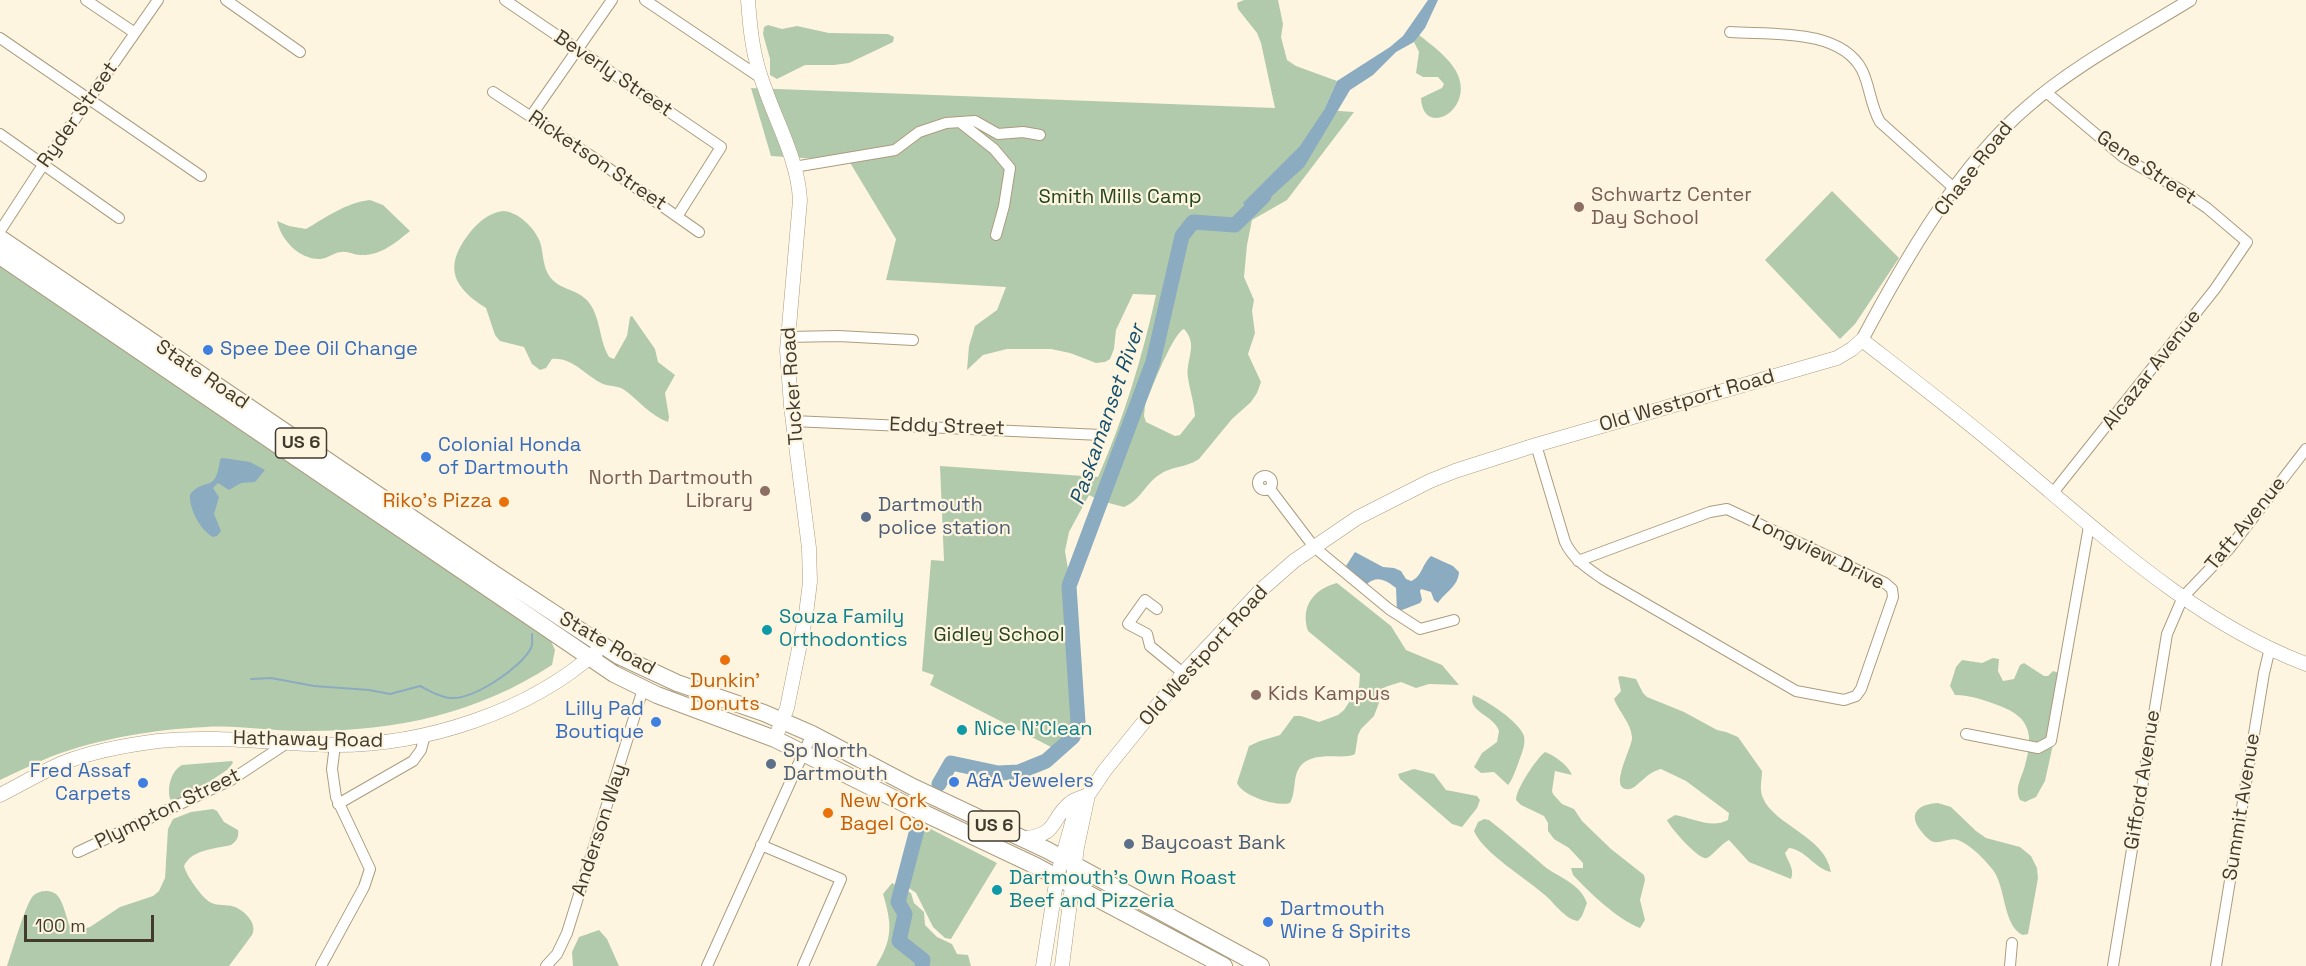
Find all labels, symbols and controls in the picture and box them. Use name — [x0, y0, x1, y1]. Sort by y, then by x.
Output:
street label: Beverly Street — [549, 26, 677, 122]
street label: Ryder Street — [33, 58, 123, 172]
street label: Ricketson Street — [523, 106, 671, 216]
street label: Chase Road — [1930, 117, 2018, 221]
street label: Gene Street — [2091, 126, 2201, 210]
place label: Schwartz Center Day School — [1591, 184, 1752, 231]
park label: Smith Mills Camp — [1038, 186, 1202, 210]
marker: Schwartz Center Day School — [1572, 200, 1586, 214]
street label: Alcazar Avenue — [2098, 305, 2206, 435]
water label: Paskamanset River — [1065, 321, 1151, 509]
street label: Tucker Road — [777, 326, 809, 446]
street label: State Road — [151, 335, 253, 415]
place label: Spee Dee Oil Change — [220, 338, 418, 362]
marker: Spee Dee Oil Change — [201, 343, 215, 357]
street label: Old Westport Road — [1597, 365, 1777, 437]
street label: Eddy Street — [889, 413, 1005, 441]
road number: US 6 — [276, 428, 326, 458]
place label: Colonial Honda of Dartmouth — [438, 434, 581, 481]
marker: Colonial Honda of Dartmouth — [419, 450, 433, 464]
place label: North Dartmouth Library — [588, 467, 753, 514]
street label: Taft Avenue — [2201, 472, 2291, 576]
marker: North Dartmouth Library — [758, 484, 772, 498]
place label: Riko's Pizza — [383, 490, 492, 514]
place label: Dartmouth police station — [878, 494, 1011, 541]
marker: Riko's Pizza — [497, 495, 511, 509]
marker: Dartmouth police station — [859, 510, 873, 524]
street label: Longview Drive — [1748, 510, 1888, 596]
street label: Old Westport Road — [1134, 581, 1274, 731]
place label: Souza Family Orthodontics — [779, 606, 908, 653]
street label: State Road — [555, 607, 659, 681]
marker: Souza Family Orthodontics — [760, 623, 774, 637]
park label: Gidley School — [933, 624, 1065, 648]
marker: Dunkin' Donuts — [718, 653, 732, 667]
place label: Dunkin' Donuts — [690, 670, 760, 717]
place label: Kids Kampus — [1268, 683, 1390, 707]
marker: Kids Kampus — [1249, 688, 1263, 702]
place label: Lilly Pad Boutique — [555, 698, 644, 745]
street label: Gifford Avenue — [2120, 708, 2166, 852]
marker: Lilly Pad Boutique — [649, 715, 663, 729]
place label: Nice N'Clean — [974, 718, 1093, 742]
marker: Nice N'Clean — [955, 723, 969, 737]
street label: Hathaway Road — [233, 727, 383, 753]
street label: Summit Avenue — [2219, 732, 2265, 882]
place label: Sp North Dartmouth — [783, 740, 888, 787]
marker: Sp North Dartmouth — [764, 757, 778, 771]
place label: Fred Assaf Carpets — [30, 760, 131, 807]
street label: Anderson Way — [567, 761, 633, 899]
street label: Plympton Street — [91, 763, 245, 855]
place label: A&A Jewelers — [966, 770, 1094, 794]
marker: A&A Jewelers — [947, 775, 961, 789]
marker: Fred Assaf Carpets — [136, 776, 150, 790]
place label: New York Bagel Co. — [840, 790, 929, 837]
marker: New York Bagel Co. — [821, 806, 835, 820]
road number: US 6 — [968, 811, 1020, 841]
place label: Baycoast Bank — [1141, 832, 1286, 856]
marker: Baycoast Bank — [1122, 837, 1136, 851]
place label: Dartmouth's Own Roast Beef and Pizzeria — [1009, 867, 1237, 914]
marker: Dartmouth's Own Roast Beef and Pizzeria — [990, 883, 1004, 897]
place label: Dartmouth Wine & Spirits — [1280, 898, 1411, 945]
scale bar — [27, 903, 158, 941]
text: 100 m — [35, 914, 86, 937]
marker: Dartmouth Wine & Spirits — [1261, 915, 1275, 929]

